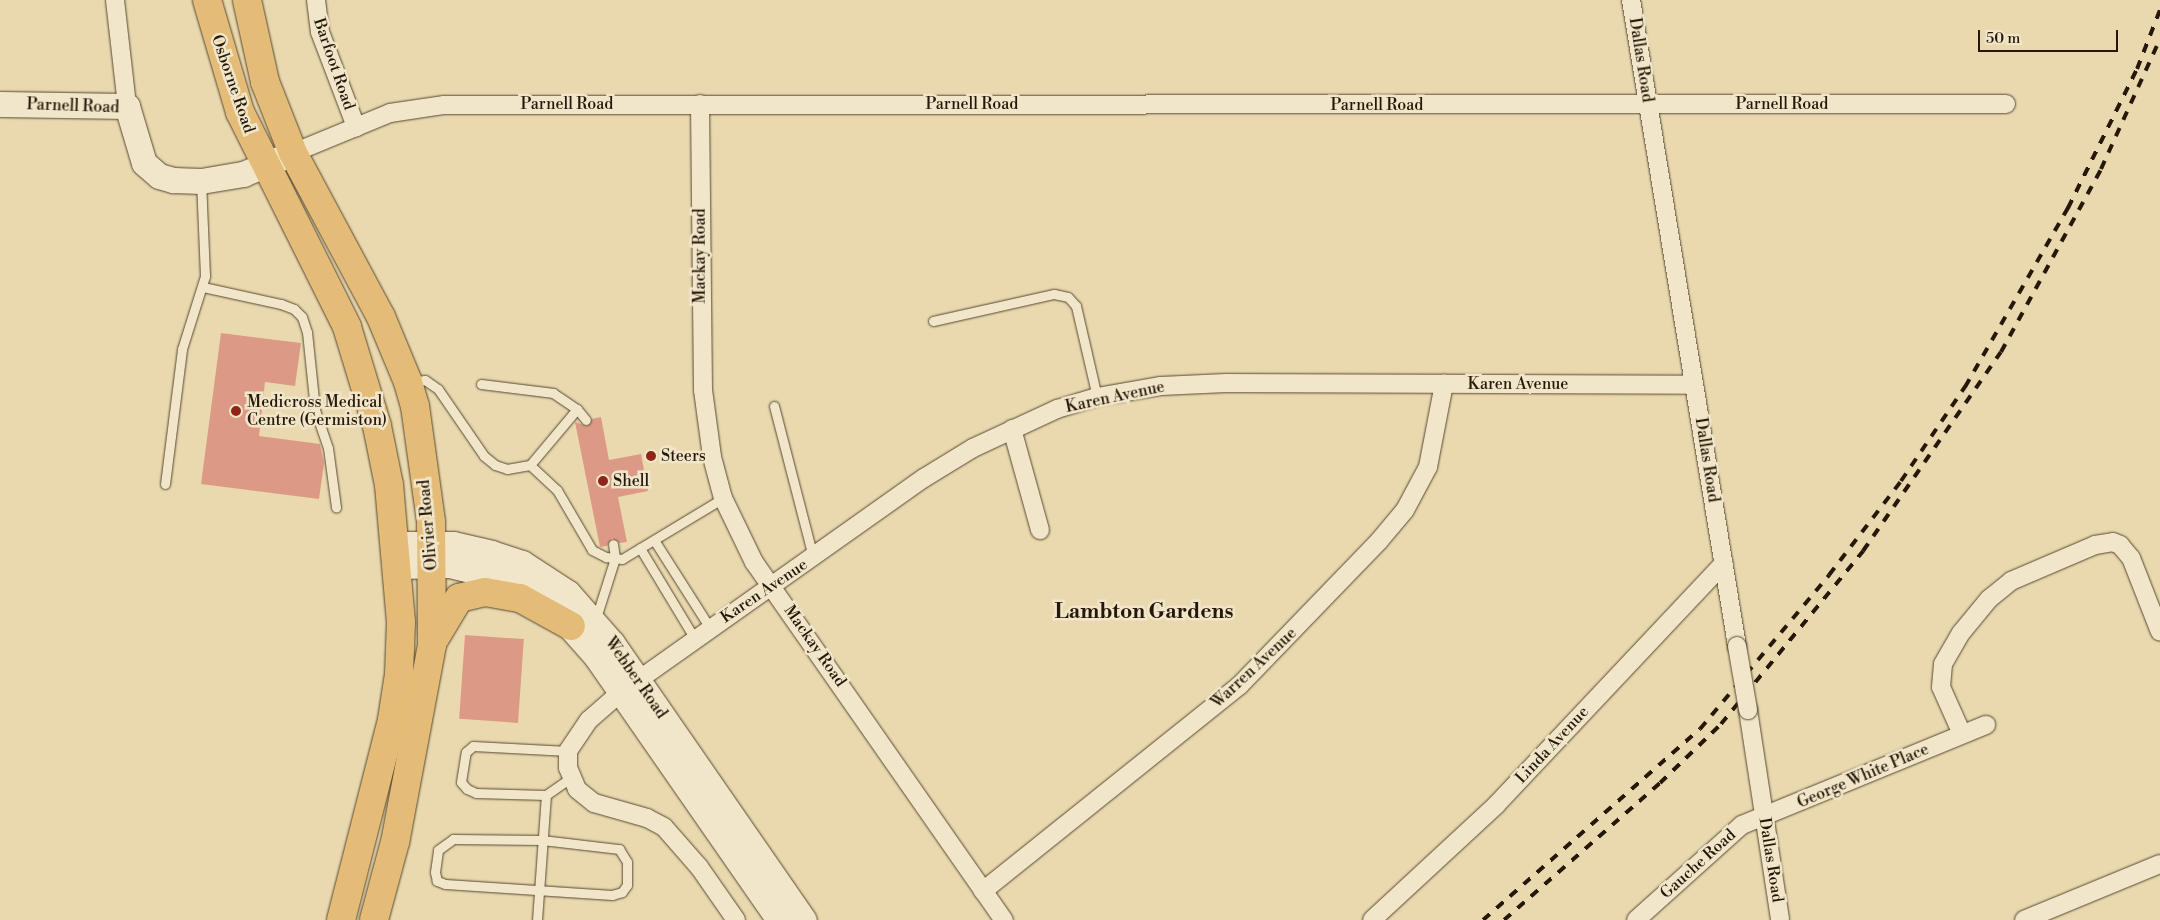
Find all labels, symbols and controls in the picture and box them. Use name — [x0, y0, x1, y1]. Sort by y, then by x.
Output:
street label: Barfoot Road — [309, 15, 359, 113]
street label: Dallas Road — [1625, 16, 1657, 104]
scale bar — [1980, 20, 2120, 52]
text: 50 m — [1986, 29, 2020, 48]
street label: Osborne Road — [207, 32, 259, 136]
street label: Parnell Road — [521, 94, 613, 114]
street label: Parnell Road — [926, 94, 1018, 114]
street label: Parnell Road — [1736, 94, 1828, 114]
street label: Parnell Road — [26, 95, 120, 117]
street label: Parnell Road — [1331, 95, 1423, 115]
street label: Mackay Road — [690, 208, 710, 304]
street label: Karen Avenue — [1468, 374, 1568, 394]
street label: Karen Avenue — [1064, 377, 1166, 417]
place label: Medicross Medical Centre (Germiston) — [247, 392, 387, 430]
marker: Medicross Medical Centre (Germiston) — [229, 404, 243, 418]
street label: Dallas Road — [1691, 416, 1723, 504]
place label: Steers — [661, 446, 706, 466]
marker: Steers — [645, 450, 657, 462]
place label: Shell — [613, 471, 649, 491]
marker: Shell — [597, 475, 609, 487]
street label: Olivier Road — [414, 479, 442, 571]
street label: Karen Avenue — [717, 555, 811, 627]
district label: Lambton Gardens — [1055, 599, 1233, 625]
street label: Mackay Road — [780, 601, 850, 691]
street label: Warren Avenue — [1208, 624, 1300, 712]
street label: Webber Road — [601, 634, 671, 722]
street label: Linda Avenue — [1511, 702, 1593, 788]
street label: George White Place — [1794, 740, 1932, 812]
street label: Dallas Road — [1755, 816, 1787, 904]
street label: Gauche Road — [1656, 825, 1740, 903]

